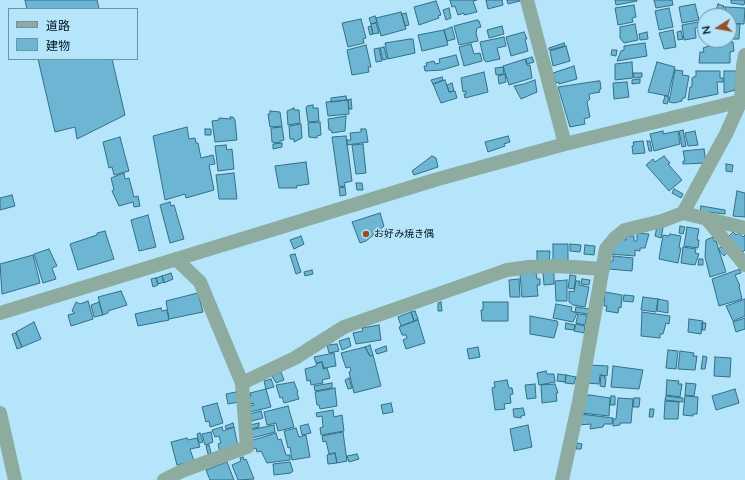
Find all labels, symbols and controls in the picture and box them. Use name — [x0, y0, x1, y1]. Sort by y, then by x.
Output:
legend — [8, 8, 138, 60]
north arrow — [697, 8, 737, 48]
text: 道路 — [46, 18, 70, 33]
text: N — [699, 25, 713, 36]
text: 建物 — [46, 38, 70, 53]
place label: お好み焼き偶 — [374, 228, 434, 240]
marker: お好み焼き偶 — [361, 229, 371, 239]

